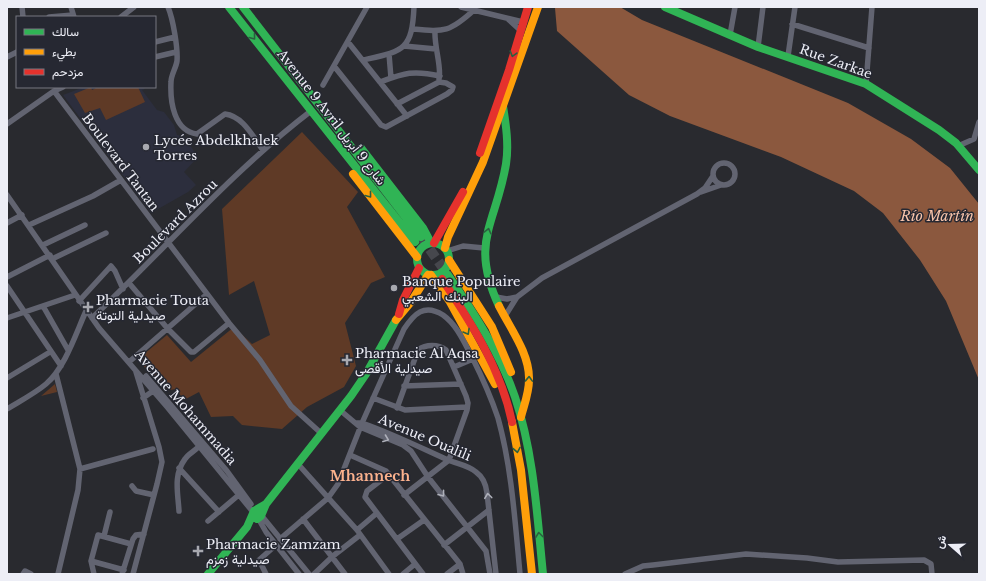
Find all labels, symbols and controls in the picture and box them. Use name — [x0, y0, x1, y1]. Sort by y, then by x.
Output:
legend — [16, 16, 156, 88]
text: سالك — [52, 24, 79, 39]
one-way arrow — [249, 33, 256, 40]
street label: Rue Zarkae — [797, 40, 875, 82]
text: بطيء — [52, 44, 76, 62]
street label: Avenue 9 Avril شارع 9 أبريل — [272, 45, 390, 189]
one-way arrow — [509, 51, 518, 58]
text: مزدحم — [52, 64, 83, 80]
street label: Boulevard Tantan — [78, 110, 163, 215]
place label: Lycée Abdelkhalek Torres — [154, 132, 278, 164]
marker: Lycée Abdelkhalek Torres — [141, 142, 151, 152]
street label: Boulevard Azrou — [130, 175, 221, 267]
one-way arrow — [365, 191, 372, 198]
water label: Río Martín — [899, 207, 974, 225]
one-way arrow — [483, 227, 491, 234]
place label: Banque Populaire البنك الشعبي — [402, 273, 520, 307]
marker: Banque Populaire البنك الشعبي — [389, 283, 399, 293]
place label: Pharmacie Touta صيدلية التوتة — [96, 292, 210, 324]
marker: Pharmacie Touta صيدلية التوتة — [83, 302, 93, 312]
one-way arrow — [462, 328, 469, 335]
street label: Avenue Mohammadia — [130, 345, 241, 469]
place label: Pharmacie Al Aqsa صيدلية الأقصى — [355, 345, 479, 377]
marker: Pharmacie Al Aqsa صيدلية الأقصى — [342, 355, 352, 365]
one-way arrow — [524, 376, 533, 382]
street label: Avenue Oualili — [375, 410, 474, 465]
one-way arrow — [383, 434, 390, 442]
one-way arrow — [512, 447, 521, 453]
district label: Mhannech — [330, 467, 410, 485]
one-way arrow — [437, 490, 444, 497]
one-way arrow — [483, 493, 492, 499]
north arrow — [930, 525, 970, 565]
one-way arrow — [534, 532, 543, 538]
text: ش — [932, 533, 949, 550]
place label: Pharmacie Zamzam صيدلية زمزم — [206, 536, 341, 568]
marker: Pharmacie Zamzam صيدلية زمزم — [193, 546, 203, 556]

